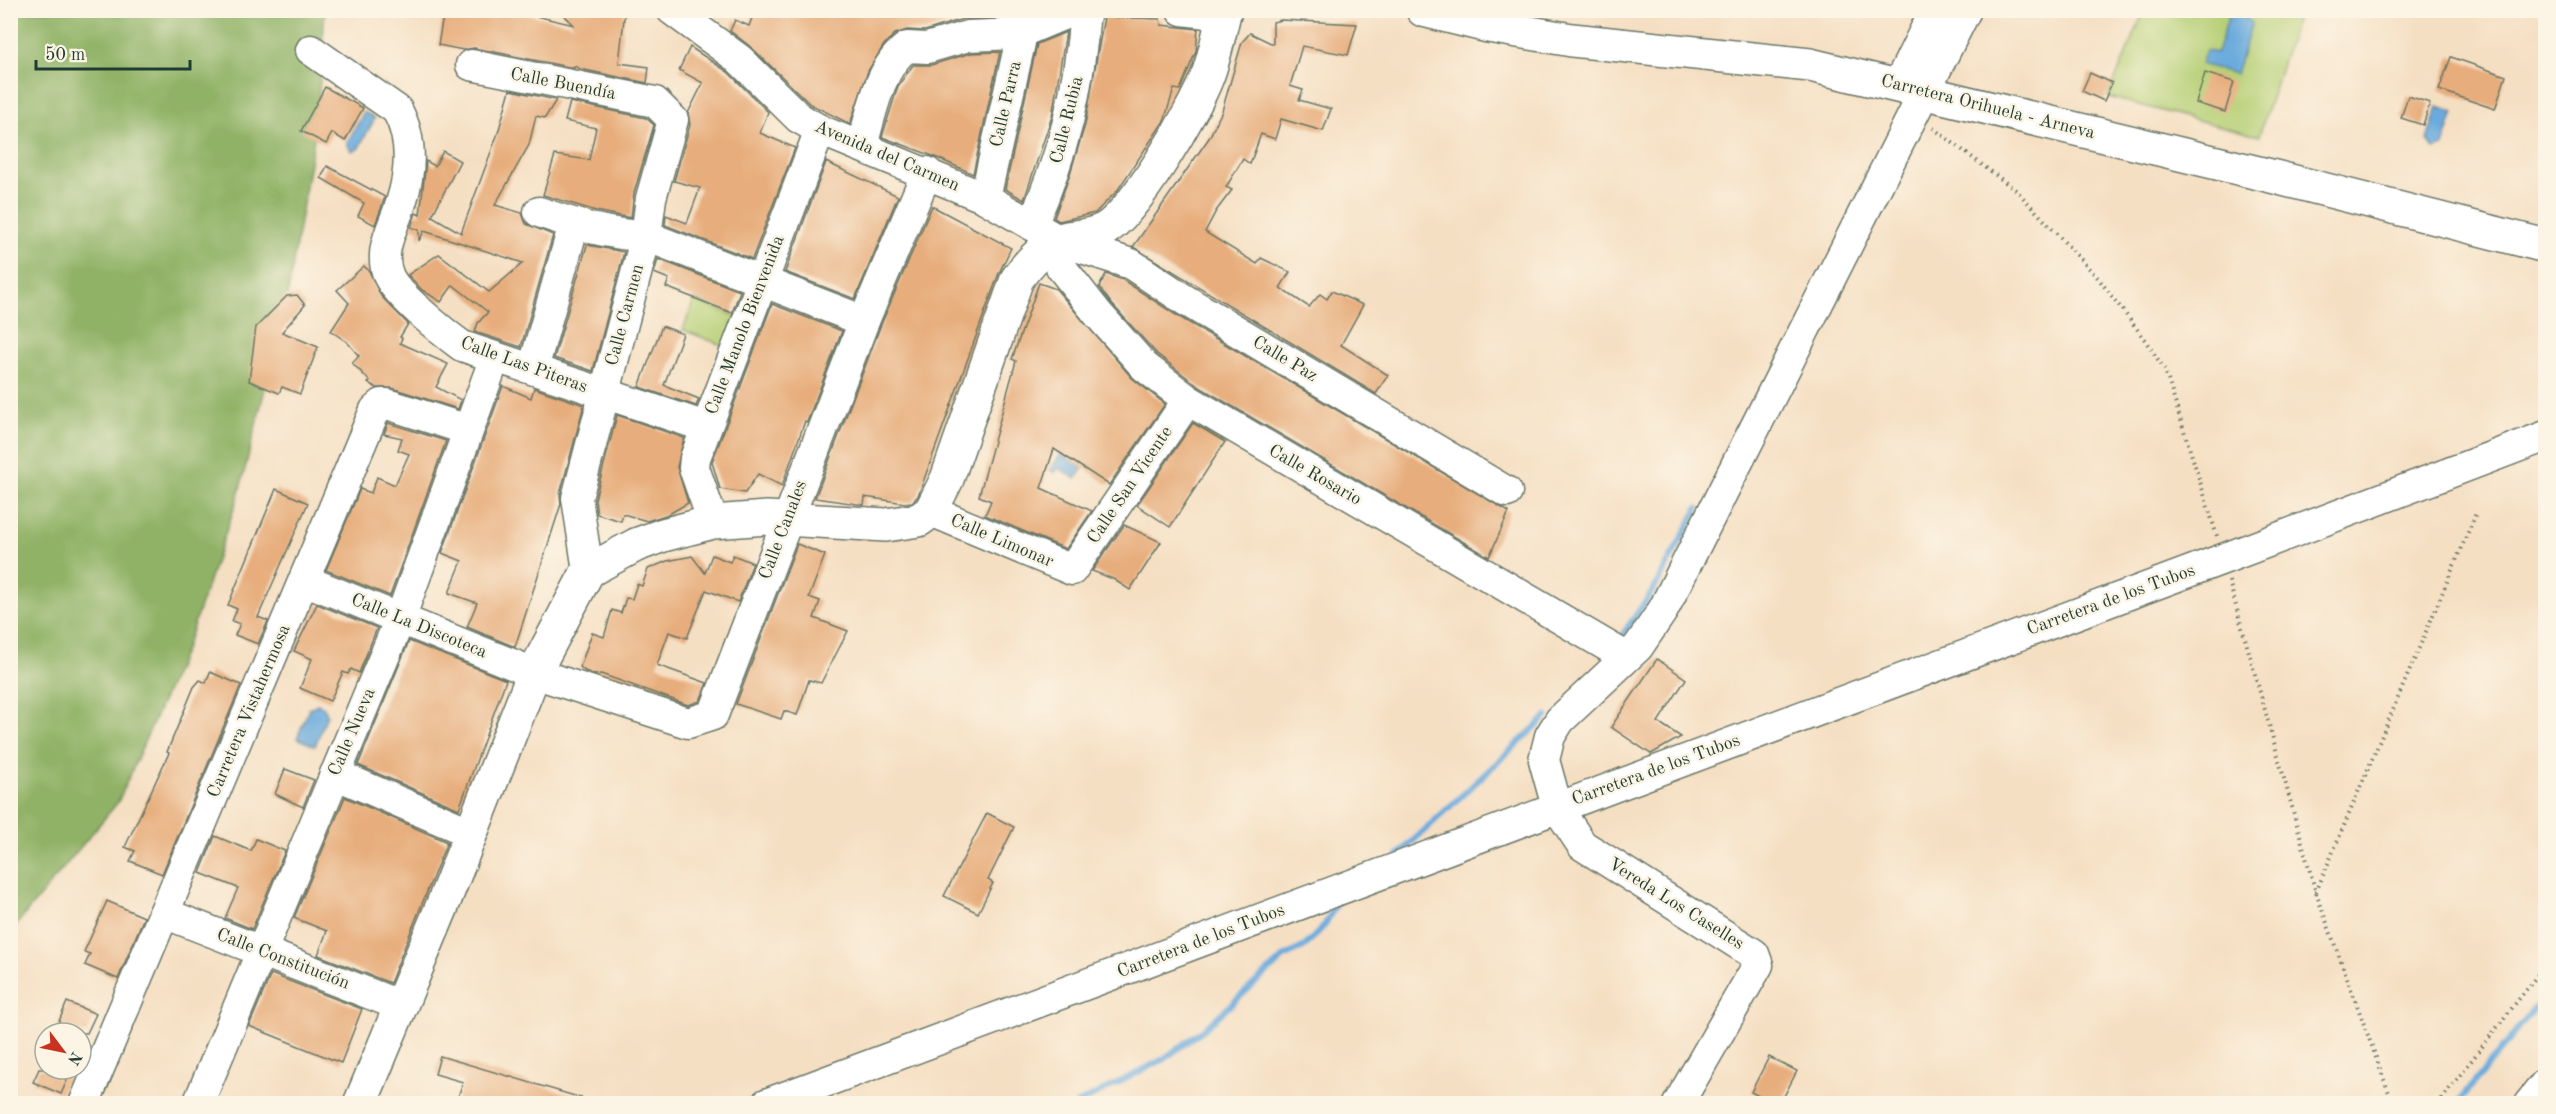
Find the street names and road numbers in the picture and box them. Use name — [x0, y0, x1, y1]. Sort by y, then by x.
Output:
street label: Calle Parra — [987, 59, 1025, 149]
street label: Calle Buendía — [509, 65, 617, 103]
street label: Carretera Orihuela - Arneva — [1879, 72, 2097, 142]
street label: Calle Rubia — [1047, 74, 1087, 166]
street label: Avenida del Carmen — [812, 117, 962, 195]
street label: Calle Manolo Bienvenida — [702, 233, 788, 417]
street label: Calle Carmen — [603, 262, 647, 368]
street label: Calle Paz — [1249, 333, 1321, 385]
street label: Calle Las Piteras — [458, 334, 590, 396]
street label: Calle San Vicente — [1084, 423, 1176, 547]
street label: Calle Rosario — [1266, 441, 1364, 509]
street label: Calle Canales — [756, 478, 810, 582]
street label: Calle Limonar — [948, 511, 1057, 571]
street label: Carretera de los Tubos — [2024, 561, 2198, 639]
street label: Calle La Discoteca — [349, 591, 490, 662]
street label: Carretera Vistahermosa — [204, 622, 294, 800]
street label: Calle Nueva — [325, 685, 379, 779]
street label: Carretera de los Tubos — [1569, 731, 1743, 809]
street label: Vereda Los Caselles — [1605, 855, 1747, 953]
street label: Carretera de los Tubos — [1115, 901, 1287, 981]
street label: Calle Constitución — [214, 925, 352, 993]

